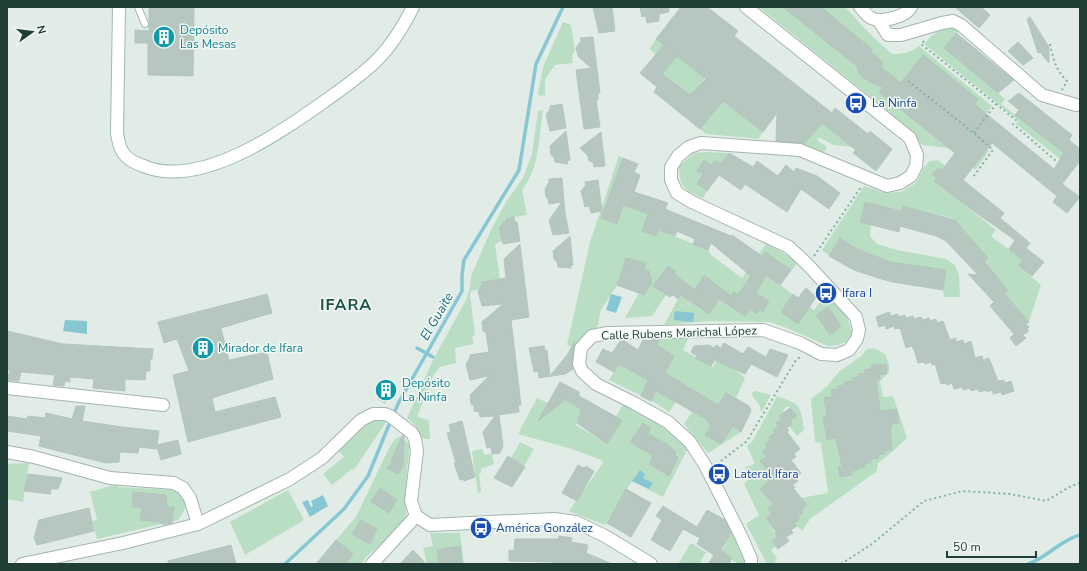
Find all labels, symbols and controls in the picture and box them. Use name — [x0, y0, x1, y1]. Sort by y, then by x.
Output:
north arrow — [12, 12, 52, 52]
place label: Depósito Las Mesas — [180, 22, 237, 52]
text: N — [33, 24, 49, 36]
building icon: Depósito Las Mesas — [151, 24, 177, 50]
bus stop icon: La Ninfa — [843, 90, 869, 116]
place label: La Ninfa — [872, 95, 917, 111]
bus stop icon: Ifara I — [813, 280, 839, 306]
place label: Ifara I — [842, 285, 872, 301]
water label: El Guaite — [416, 289, 458, 344]
district label: IFARA — [320, 294, 372, 316]
street label: Calle Rubens Marichal López — [601, 322, 758, 344]
building icon: Mirador de Ifara — [190, 335, 216, 361]
place label: Mirador de Ifara — [218, 340, 303, 356]
place label: Depósito La Ninfa — [402, 375, 451, 405]
building icon: Depósito La Ninfa — [373, 377, 399, 403]
bus stop icon: Lateral Ifara — [706, 461, 732, 487]
place label: Lateral Ifara — [734, 466, 799, 482]
bus stop icon: América González — [468, 515, 494, 541]
place label: América González — [496, 520, 593, 536]
scale bar — [947, 533, 1036, 559]
text: 50 m — [953, 539, 981, 555]

